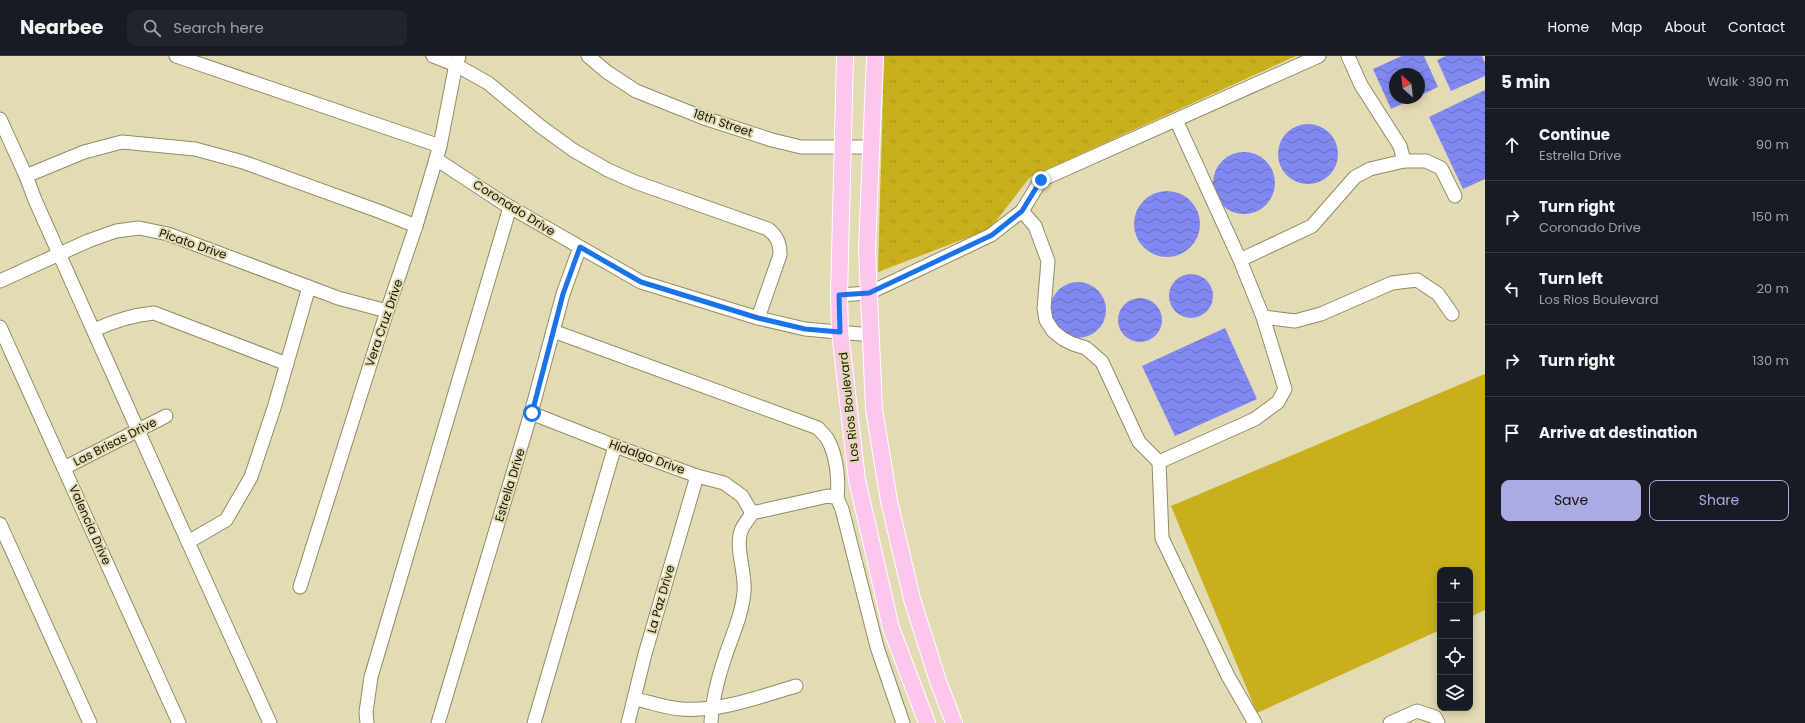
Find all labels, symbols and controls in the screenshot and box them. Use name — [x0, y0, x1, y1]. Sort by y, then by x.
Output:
search box — [127, 10, 407, 46]
text: Nearbee — [20, 14, 103, 41]
icon: search — [141, 17, 163, 39]
text: Search here — [173, 17, 264, 38]
text: Home — [1547, 17, 1589, 37]
text: Map — [1611, 17, 1642, 37]
text: About — [1664, 17, 1706, 37]
text: Contact — [1728, 17, 1785, 37]
north arrow — [1389, 68, 1425, 104]
text: 5 min — [1501, 70, 1550, 94]
text: Walk · 390 m — [1707, 72, 1789, 91]
street label: 18th Street — [691, 104, 755, 141]
text: Continue — [1539, 124, 1610, 145]
icon: ahead — [1501, 134, 1523, 156]
text: 90 m — [1756, 135, 1789, 154]
text: Estrella Drive — [1539, 146, 1621, 165]
route end — [1032, 171, 1050, 189]
street label: Coronado Drive — [470, 175, 559, 240]
text: Turn right — [1539, 196, 1615, 217]
icon: right — [1501, 206, 1523, 228]
text: 150 m — [1752, 207, 1789, 226]
text: Coronado Drive — [1539, 218, 1641, 237]
street label: Picato Drive — [157, 224, 229, 263]
text: Turn left — [1539, 268, 1603, 289]
street label: Vera Cruz Drive — [361, 277, 406, 369]
icon: left — [1501, 278, 1523, 300]
text: 20 m — [1756, 279, 1789, 298]
text: Los Rios Boulevard — [1539, 290, 1658, 309]
icon: right — [1501, 350, 1523, 372]
text: Turn right — [1539, 350, 1615, 371]
street label: Los Rios Boulevard — [834, 351, 863, 463]
text: 130 m — [1752, 351, 1789, 370]
route start — [523, 404, 541, 422]
street label: Las Brisas Drive — [70, 413, 159, 470]
icon: arrive — [1501, 422, 1523, 444]
text: Arrive at destination — [1539, 422, 1697, 443]
street label: Hidalgo Drive — [607, 435, 687, 478]
street label: Estrella Drive — [490, 446, 529, 524]
button: Save — [1501, 480, 1641, 521]
button: Share — [1649, 480, 1789, 521]
street label: Valencia Drive — [65, 482, 116, 568]
street label: La Paz Drive — [643, 563, 678, 635]
map controls — [1437, 567, 1473, 711]
button: + — [1437, 567, 1473, 603]
button: − — [1437, 603, 1473, 639]
button: locate — [1437, 639, 1473, 675]
button: layers — [1437, 675, 1473, 711]

